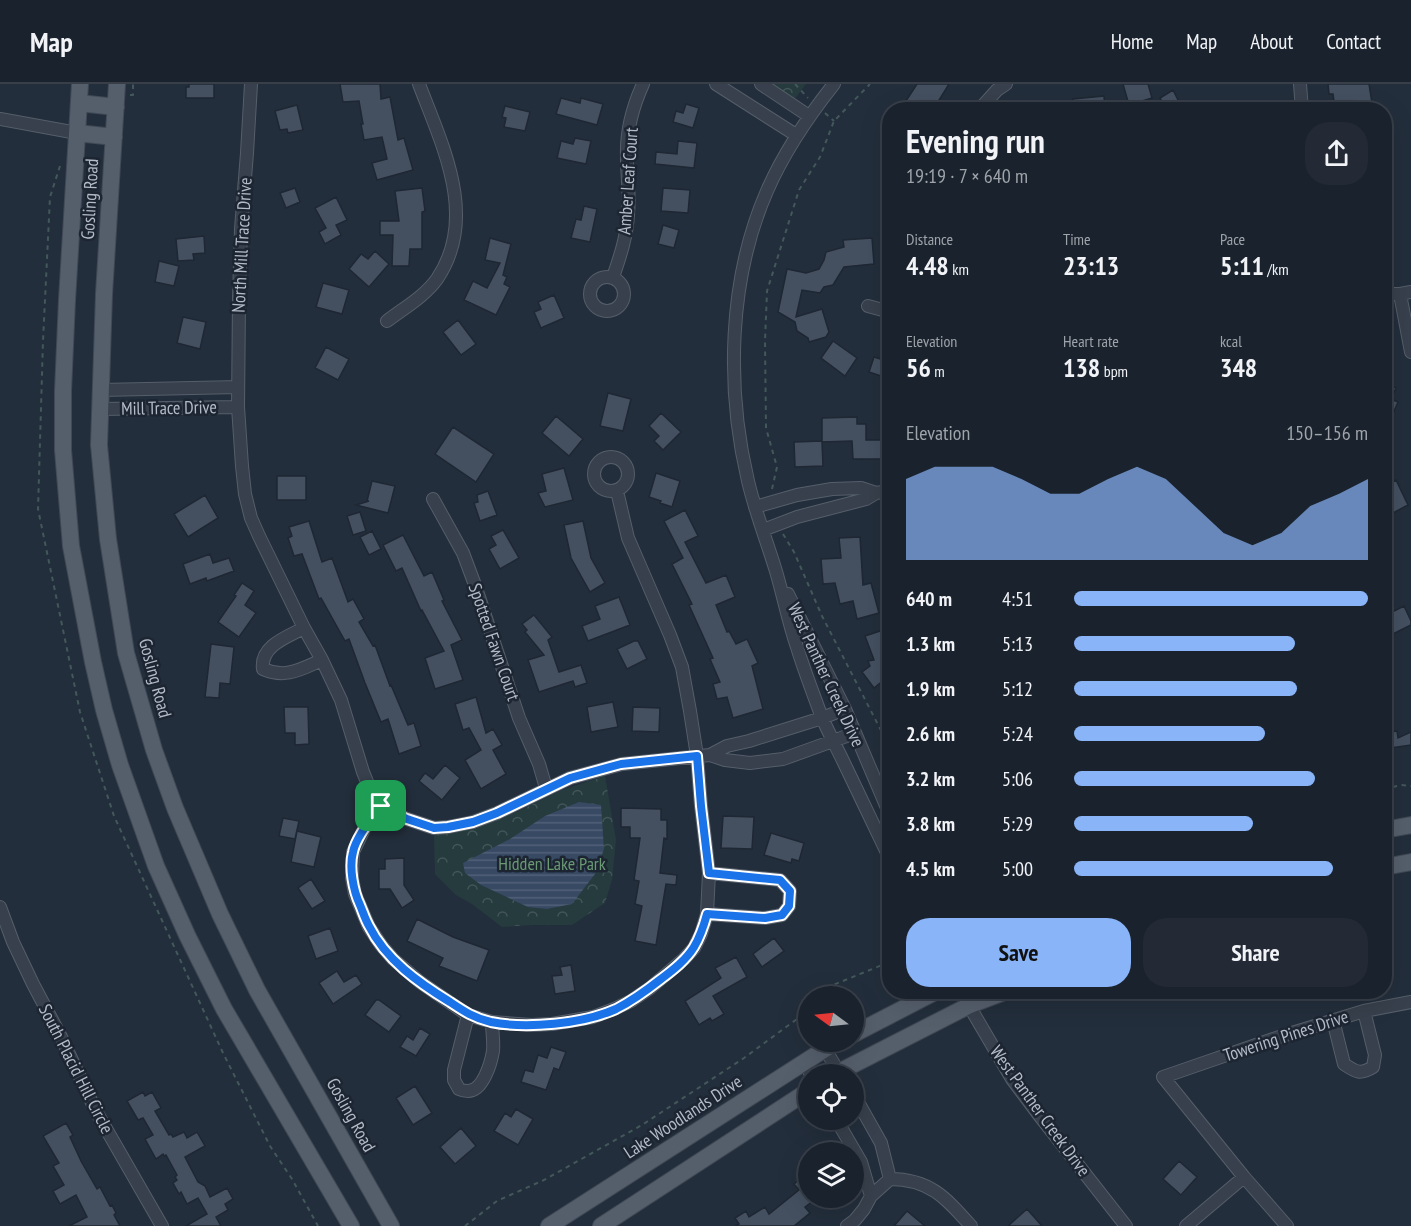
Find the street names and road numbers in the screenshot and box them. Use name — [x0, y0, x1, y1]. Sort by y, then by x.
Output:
street label: Amber Leaf Court — [612, 126, 643, 235]
street label: Gosling Road — [76, 158, 103, 240]
street label: North Mill Trace Drive — [226, 177, 257, 313]
street label: Mill Trace Drive — [121, 395, 217, 420]
street label: Spotted Fawn Court — [464, 580, 525, 704]
street label: West Panther Creek Drive — [783, 599, 870, 750]
street label: Gosling Road — [134, 636, 177, 720]
street label: South Placid Hill Circle — [34, 1000, 119, 1137]
street label: Towering Pines Drive — [1220, 1005, 1351, 1067]
street label: West Panther Creek Drive — [985, 1041, 1096, 1181]
street label: Lake Woodlands Drive — [619, 1070, 746, 1163]
street label: Gosling Road — [322, 1074, 381, 1156]

